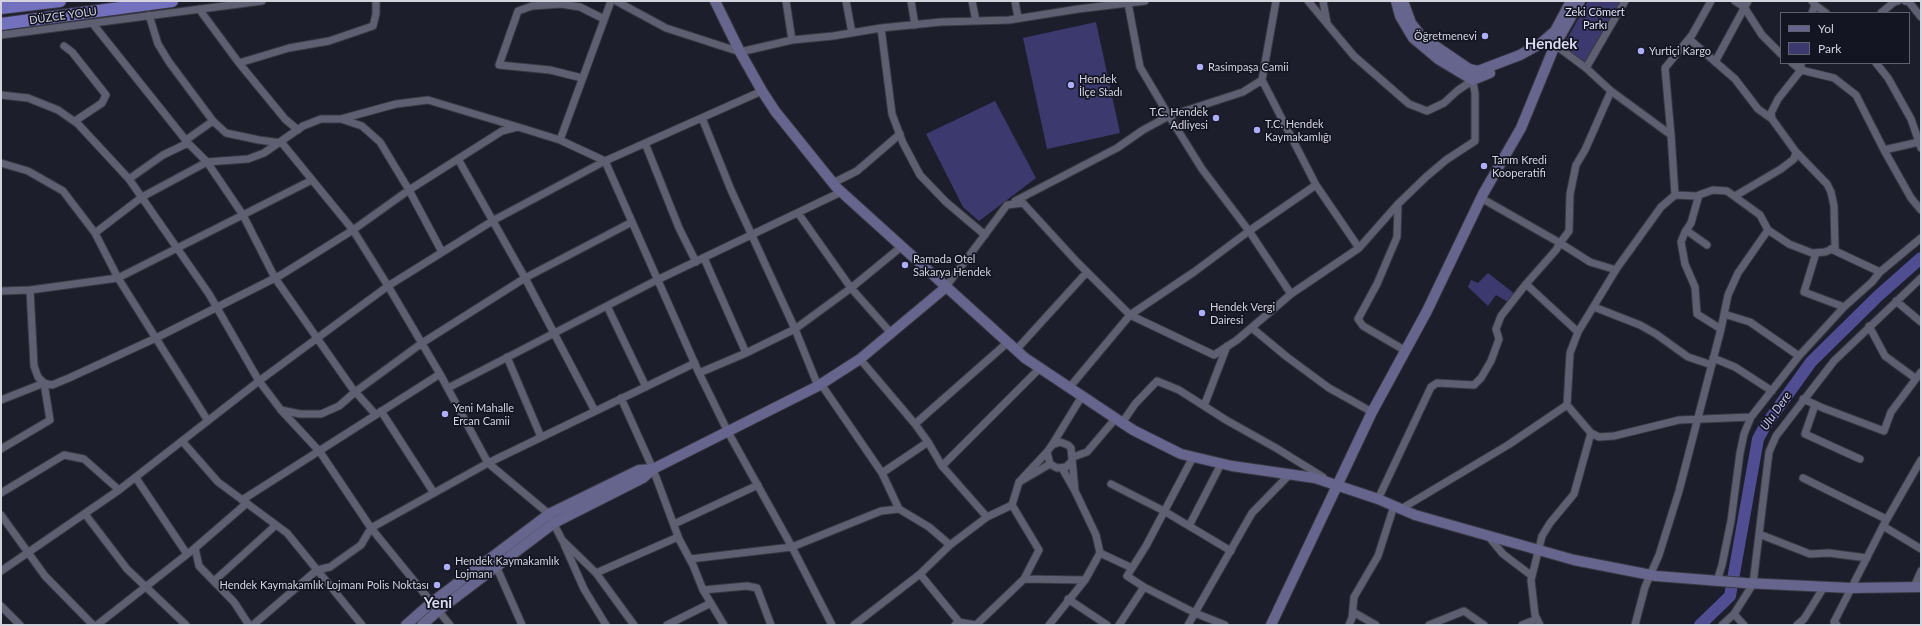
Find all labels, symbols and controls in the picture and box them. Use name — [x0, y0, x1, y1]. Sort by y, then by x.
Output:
street label: DÜZCE YOLU — [28, 5, 98, 27]
park label: Zeki Cömert Parkı — [1565, 5, 1625, 31]
legend — [1780, 12, 1910, 64]
text: Yol — [1818, 21, 1834, 36]
place label: Öğretmenevi — [1414, 29, 1477, 43]
marker: Öğretmenevi — [1480, 31, 1490, 41]
district label: Hendek — [1525, 35, 1577, 53]
text: Park — [1818, 41, 1841, 56]
place label: Yurtiçi Kargo — [1649, 44, 1711, 58]
marker: Yurtiçi Kargo — [1636, 46, 1646, 56]
place label: Rasimpaşa Camii — [1208, 60, 1289, 74]
marker: Rasimpaşa Camii — [1195, 62, 1205, 72]
place label: Hendek İlçe Stadı — [1079, 72, 1122, 98]
marker: Hendek İlçe Stadı — [1066, 80, 1076, 90]
place label: T.C. Hendek Adliyesi — [1149, 105, 1208, 131]
marker: T.C. Hendek Adliyesi — [1211, 113, 1221, 123]
place label: T.C. Hendek Kaymakamlığı — [1265, 117, 1331, 143]
marker: T.C. Hendek Kaymakamlığı — [1252, 125, 1262, 135]
place label: Tarım Kredi Kooperatifi — [1492, 153, 1547, 179]
marker: Tarım Kredi Kooperatifi — [1479, 161, 1489, 171]
place label: Ramada Otel Sakarya Hendek — [913, 252, 991, 278]
marker: Ramada Otel Sakarya Hendek — [900, 260, 910, 270]
place label: Hendek Vergi Dairesi — [1210, 300, 1275, 326]
marker: Hendek Vergi Dairesi — [1197, 308, 1207, 318]
water label: Ulu Dere — [1758, 389, 1794, 433]
place label: Yeni Mahalle Ercan Camii — [453, 401, 514, 427]
marker: Yeni Mahalle Ercan Camii — [440, 409, 450, 419]
place label: Hendek Kaymakamlık Lojmanı — [455, 554, 559, 580]
marker: Hendek Kaymakamlık Lojmanı — [442, 562, 452, 572]
place label: Hendek Kaymakamlık Lojmanı Polis Noktası — [219, 578, 429, 592]
marker: Hendek Kaymakamlık Lojmanı Polis Noktası — [432, 580, 442, 590]
district label: Yeni — [424, 594, 452, 612]

